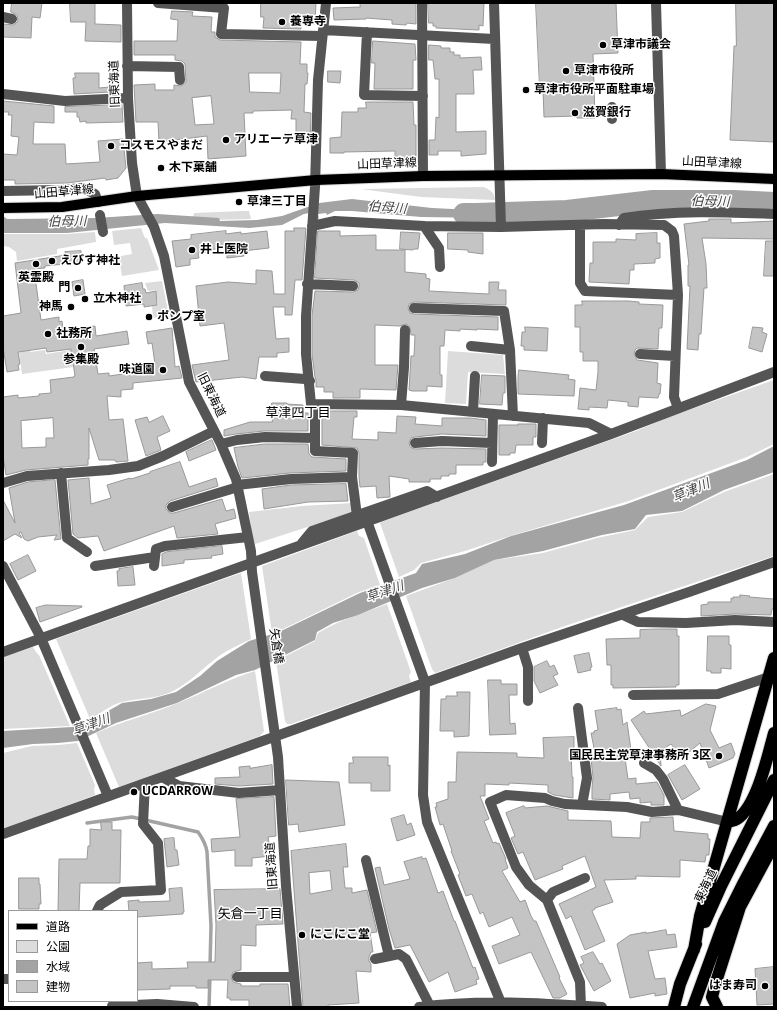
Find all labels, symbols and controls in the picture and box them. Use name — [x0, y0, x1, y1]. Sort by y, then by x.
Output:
place label: 養専寺 — [290, 15, 326, 29]
marker: 養専寺 — [277, 17, 287, 27]
place label: 草津市議会 — [611, 38, 671, 52]
marker: 草津市議会 — [598, 40, 608, 50]
street label: 旧東海道 — [107, 60, 123, 108]
place label: 草津市役所 — [574, 64, 634, 78]
marker: 草津市役所 — [561, 66, 571, 76]
place label: 草津市役所平面駐車場 — [534, 83, 654, 97]
marker: 草津市役所平面駐車場 — [521, 85, 531, 95]
place label: 滋賀銀行 — [583, 106, 631, 120]
marker: 滋賀銀行 — [570, 108, 580, 118]
place label: アリエーテ草津 — [234, 133, 318, 147]
marker: アリエーテ草津 — [221, 135, 231, 145]
place label: コスモスやまだ — [119, 139, 203, 153]
marker: コスモスやまだ — [106, 141, 116, 151]
street label: 山田草津線 — [682, 154, 742, 172]
street label: 山田草津線 — [357, 156, 417, 172]
place label: 木下菓舗 — [169, 161, 217, 175]
marker: 木下菓舗 — [156, 163, 166, 173]
street label: 山田草津線 — [33, 182, 95, 202]
water label: 伯母川 — [690, 194, 730, 210]
place label: 草津三丁目 — [247, 195, 307, 209]
marker: 草津三丁目 — [234, 197, 244, 207]
water label: 伯母川 — [367, 199, 407, 217]
water label: 伯母川 — [47, 214, 87, 230]
place label: 井上医院 — [200, 243, 248, 257]
marker: 井上医院 — [187, 245, 197, 255]
place label: えびす神社 — [60, 254, 120, 268]
marker: えびす神社 — [47, 256, 57, 266]
marker: 英霊殿 — [31, 259, 41, 269]
place label: 英霊殿 — [18, 271, 54, 285]
place label: 門 — [58, 281, 70, 295]
marker: 門 — [73, 283, 83, 293]
place label: 立木神社 — [93, 292, 141, 306]
marker: 立木神社 — [80, 294, 90, 304]
place label: 神馬 — [39, 300, 63, 314]
marker: 神馬 — [66, 302, 76, 312]
place label: ポンプ室 — [157, 310, 205, 324]
marker: ポンプ室 — [144, 312, 154, 322]
place label: 社務所 — [56, 327, 92, 341]
marker: 社務所 — [43, 329, 53, 339]
marker: 参集殿 — [76, 342, 86, 352]
place label: 参集殿 — [63, 353, 99, 367]
place label: 味道園 — [119, 363, 155, 377]
marker: 味道園 — [158, 365, 168, 375]
street label: 旧東海道 — [194, 370, 228, 420]
district label: 草津四丁目 — [266, 405, 330, 421]
water label: 草津川 — [670, 476, 712, 506]
water label: 草津川 — [364, 578, 406, 606]
street label: 矢倉橋 — [266, 627, 286, 665]
water label: 草津川 — [70, 711, 112, 739]
place label: 国民民主党草津事務所 3区 — [569, 749, 711, 763]
marker: 国民民主党草津事務所 3区 — [714, 751, 724, 761]
place label: UCDARROW — [142, 785, 213, 799]
marker: UCDARROW — [129, 787, 139, 797]
street label: 旧東海道 — [263, 842, 281, 890]
street label: 東海道 — [692, 867, 720, 905]
district label: 矢倉一丁目 — [218, 906, 282, 922]
legend — [8, 910, 138, 1002]
text: 道路 — [46, 918, 70, 935]
place label: にこにこ堂 — [310, 928, 370, 942]
marker: にこにこ堂 — [297, 930, 307, 940]
text: 公園 — [46, 938, 70, 955]
text: 水域 — [46, 958, 70, 975]
text: 建物 — [46, 978, 70, 995]
place label: はま寿司 — [709, 979, 757, 993]
marker: はま寿司 — [760, 981, 770, 991]

